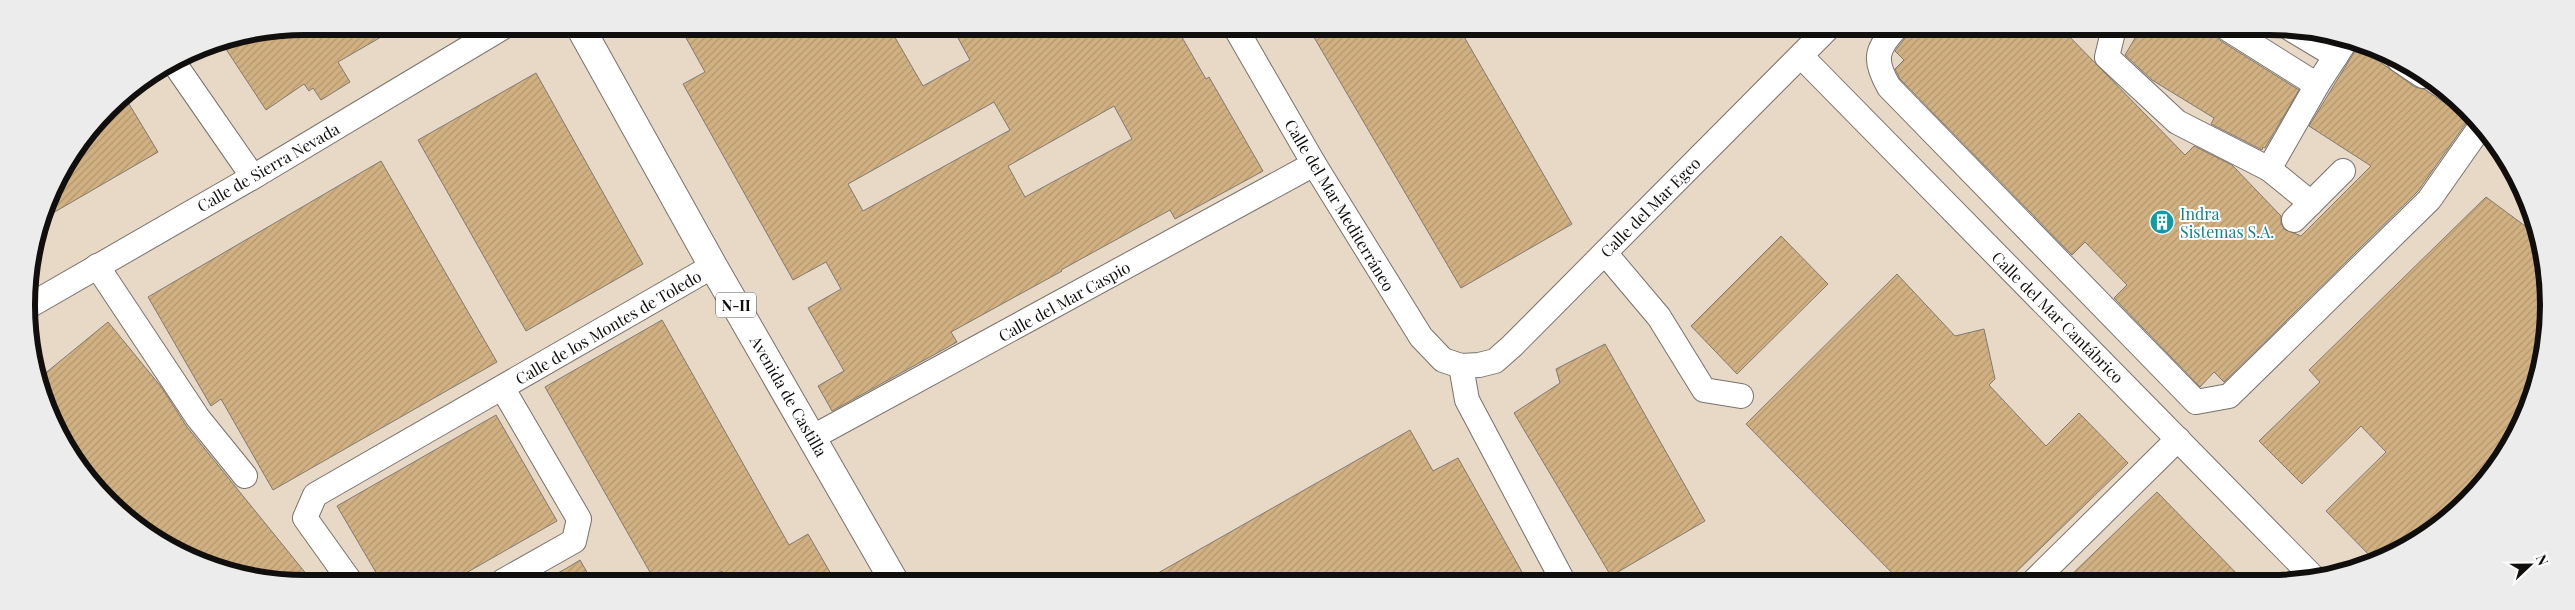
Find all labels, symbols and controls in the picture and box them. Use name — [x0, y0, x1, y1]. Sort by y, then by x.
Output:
street label: Calle del Mar Mediterráneo — [1280, 115, 1400, 295]
street label: Calle de Sierra Nevada — [193, 118, 343, 216]
street label: Calle del Mar Egeo — [1595, 152, 1705, 262]
place label: Indra Sistemas S.A. — [2180, 203, 2274, 242]
building icon: Indra Sistemas S.A. — [2149, 209, 2175, 235]
street label: Calle del Mar Cantábrico — [1988, 247, 2129, 388]
street label: Calle del Mar Caspio — [994, 256, 1134, 346]
street label: Calle de los Montes de Toledo — [511, 265, 705, 389]
road number: N-II — [716, 292, 756, 318]
street label: Avenida de Castilla — [745, 331, 832, 460]
north arrow — [2505, 540, 2555, 590]
text: N — [2532, 552, 2553, 568]

